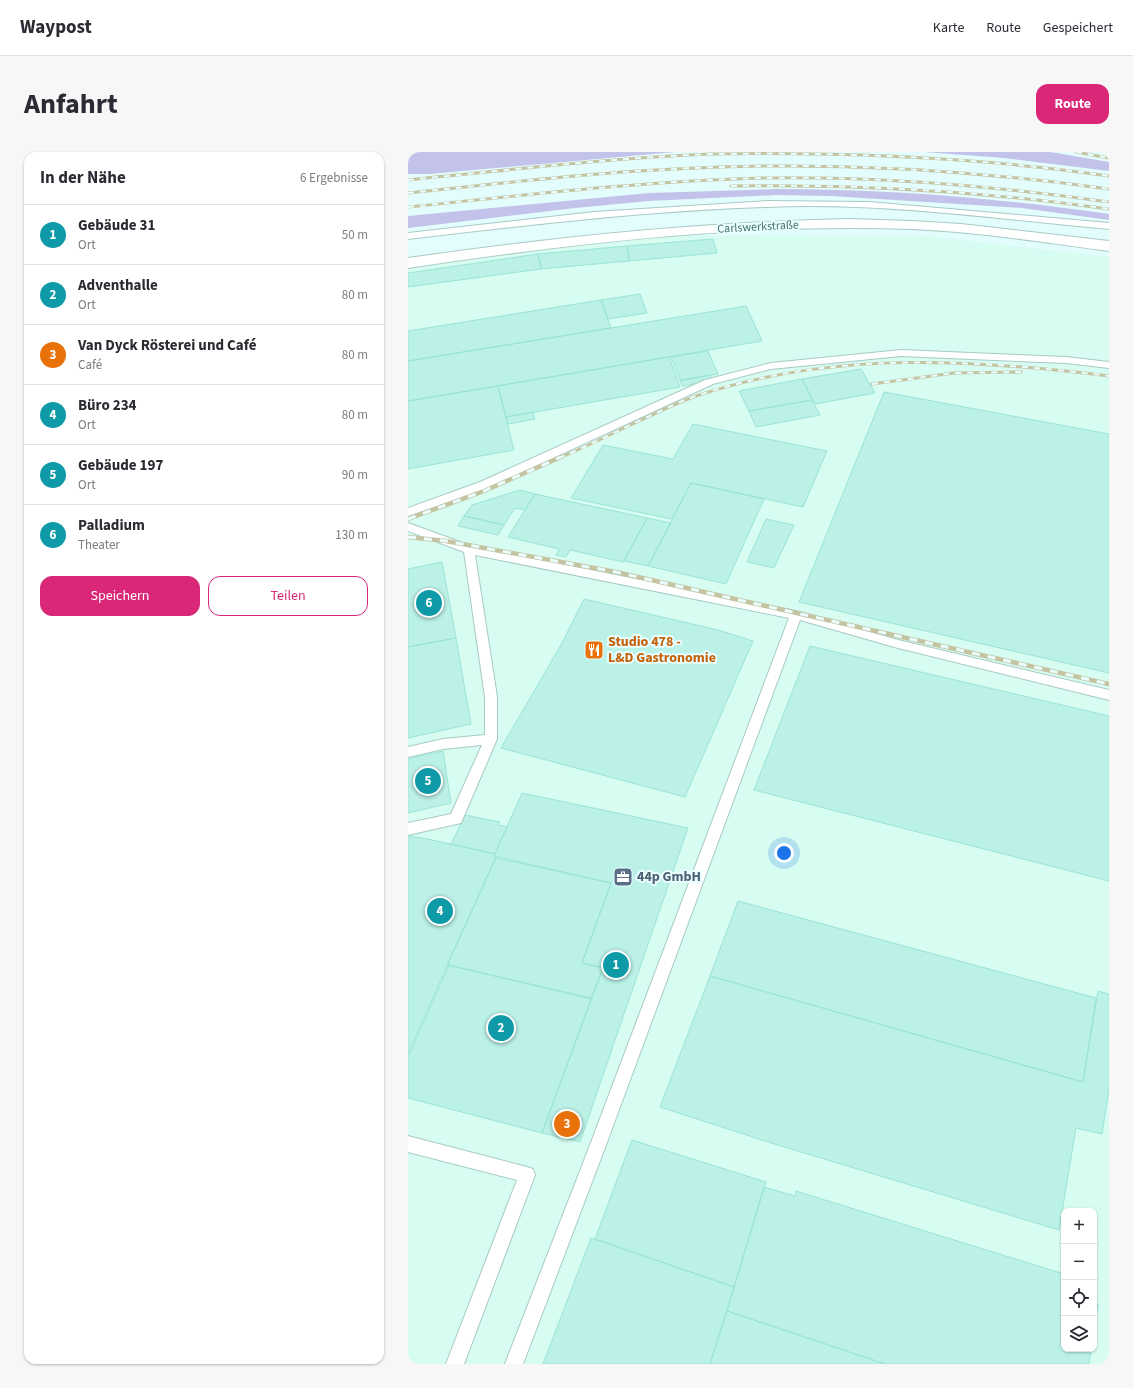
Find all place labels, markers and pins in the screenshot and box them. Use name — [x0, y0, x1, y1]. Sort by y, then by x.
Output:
pin: 6 — [416, 588, 442, 618]
place label: Studio 478 - L&D Gastronomie — [608, 632, 716, 668]
restaurant icon: Studio 478 - L&D Gastronomie — [583, 639, 605, 661]
pin: 5 — [415, 766, 441, 796]
office icon: 44p GmbH — [612, 866, 634, 888]
place label: 44p GmbH — [637, 867, 701, 887]
pin: 4 — [427, 896, 453, 926]
pin: 1 — [603, 950, 629, 980]
pin: 2 — [488, 1013, 514, 1043]
pin: 3 — [554, 1109, 580, 1139]

